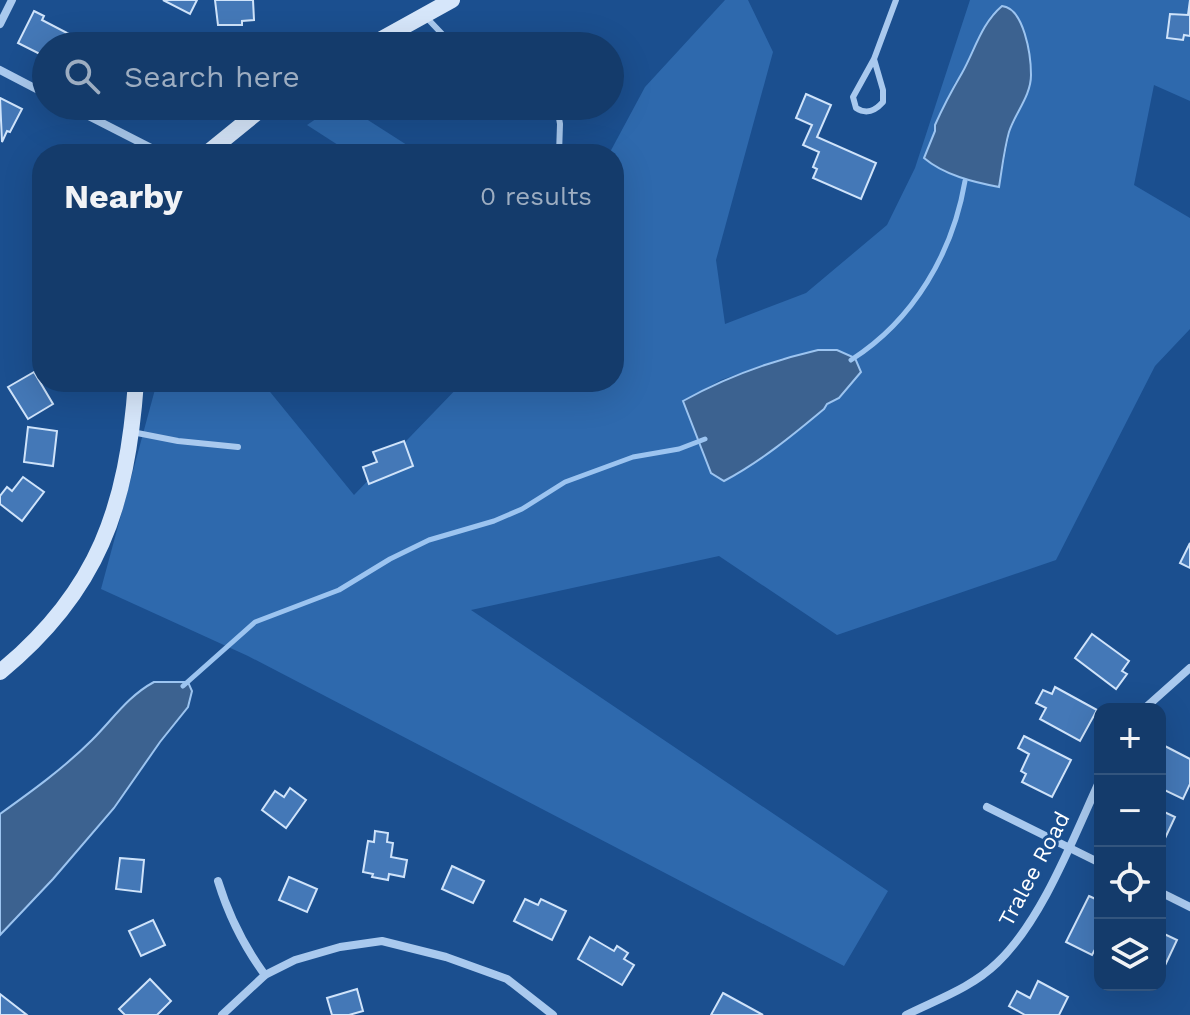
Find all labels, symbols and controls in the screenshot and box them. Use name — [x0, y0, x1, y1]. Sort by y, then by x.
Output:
search box — [32, 32, 624, 120]
icon: search — [60, 54, 104, 98]
text: Search here — [124, 59, 300, 94]
text: Nearby — [64, 176, 183, 216]
text: 0 results — [480, 181, 592, 211]
map controls — [1094, 703, 1166, 991]
button: + — [1094, 703, 1166, 775]
button: − — [1094, 775, 1166, 847]
street label: Tralee Road — [993, 807, 1075, 931]
button: locate — [1094, 847, 1166, 919]
button: layers — [1094, 919, 1166, 991]

